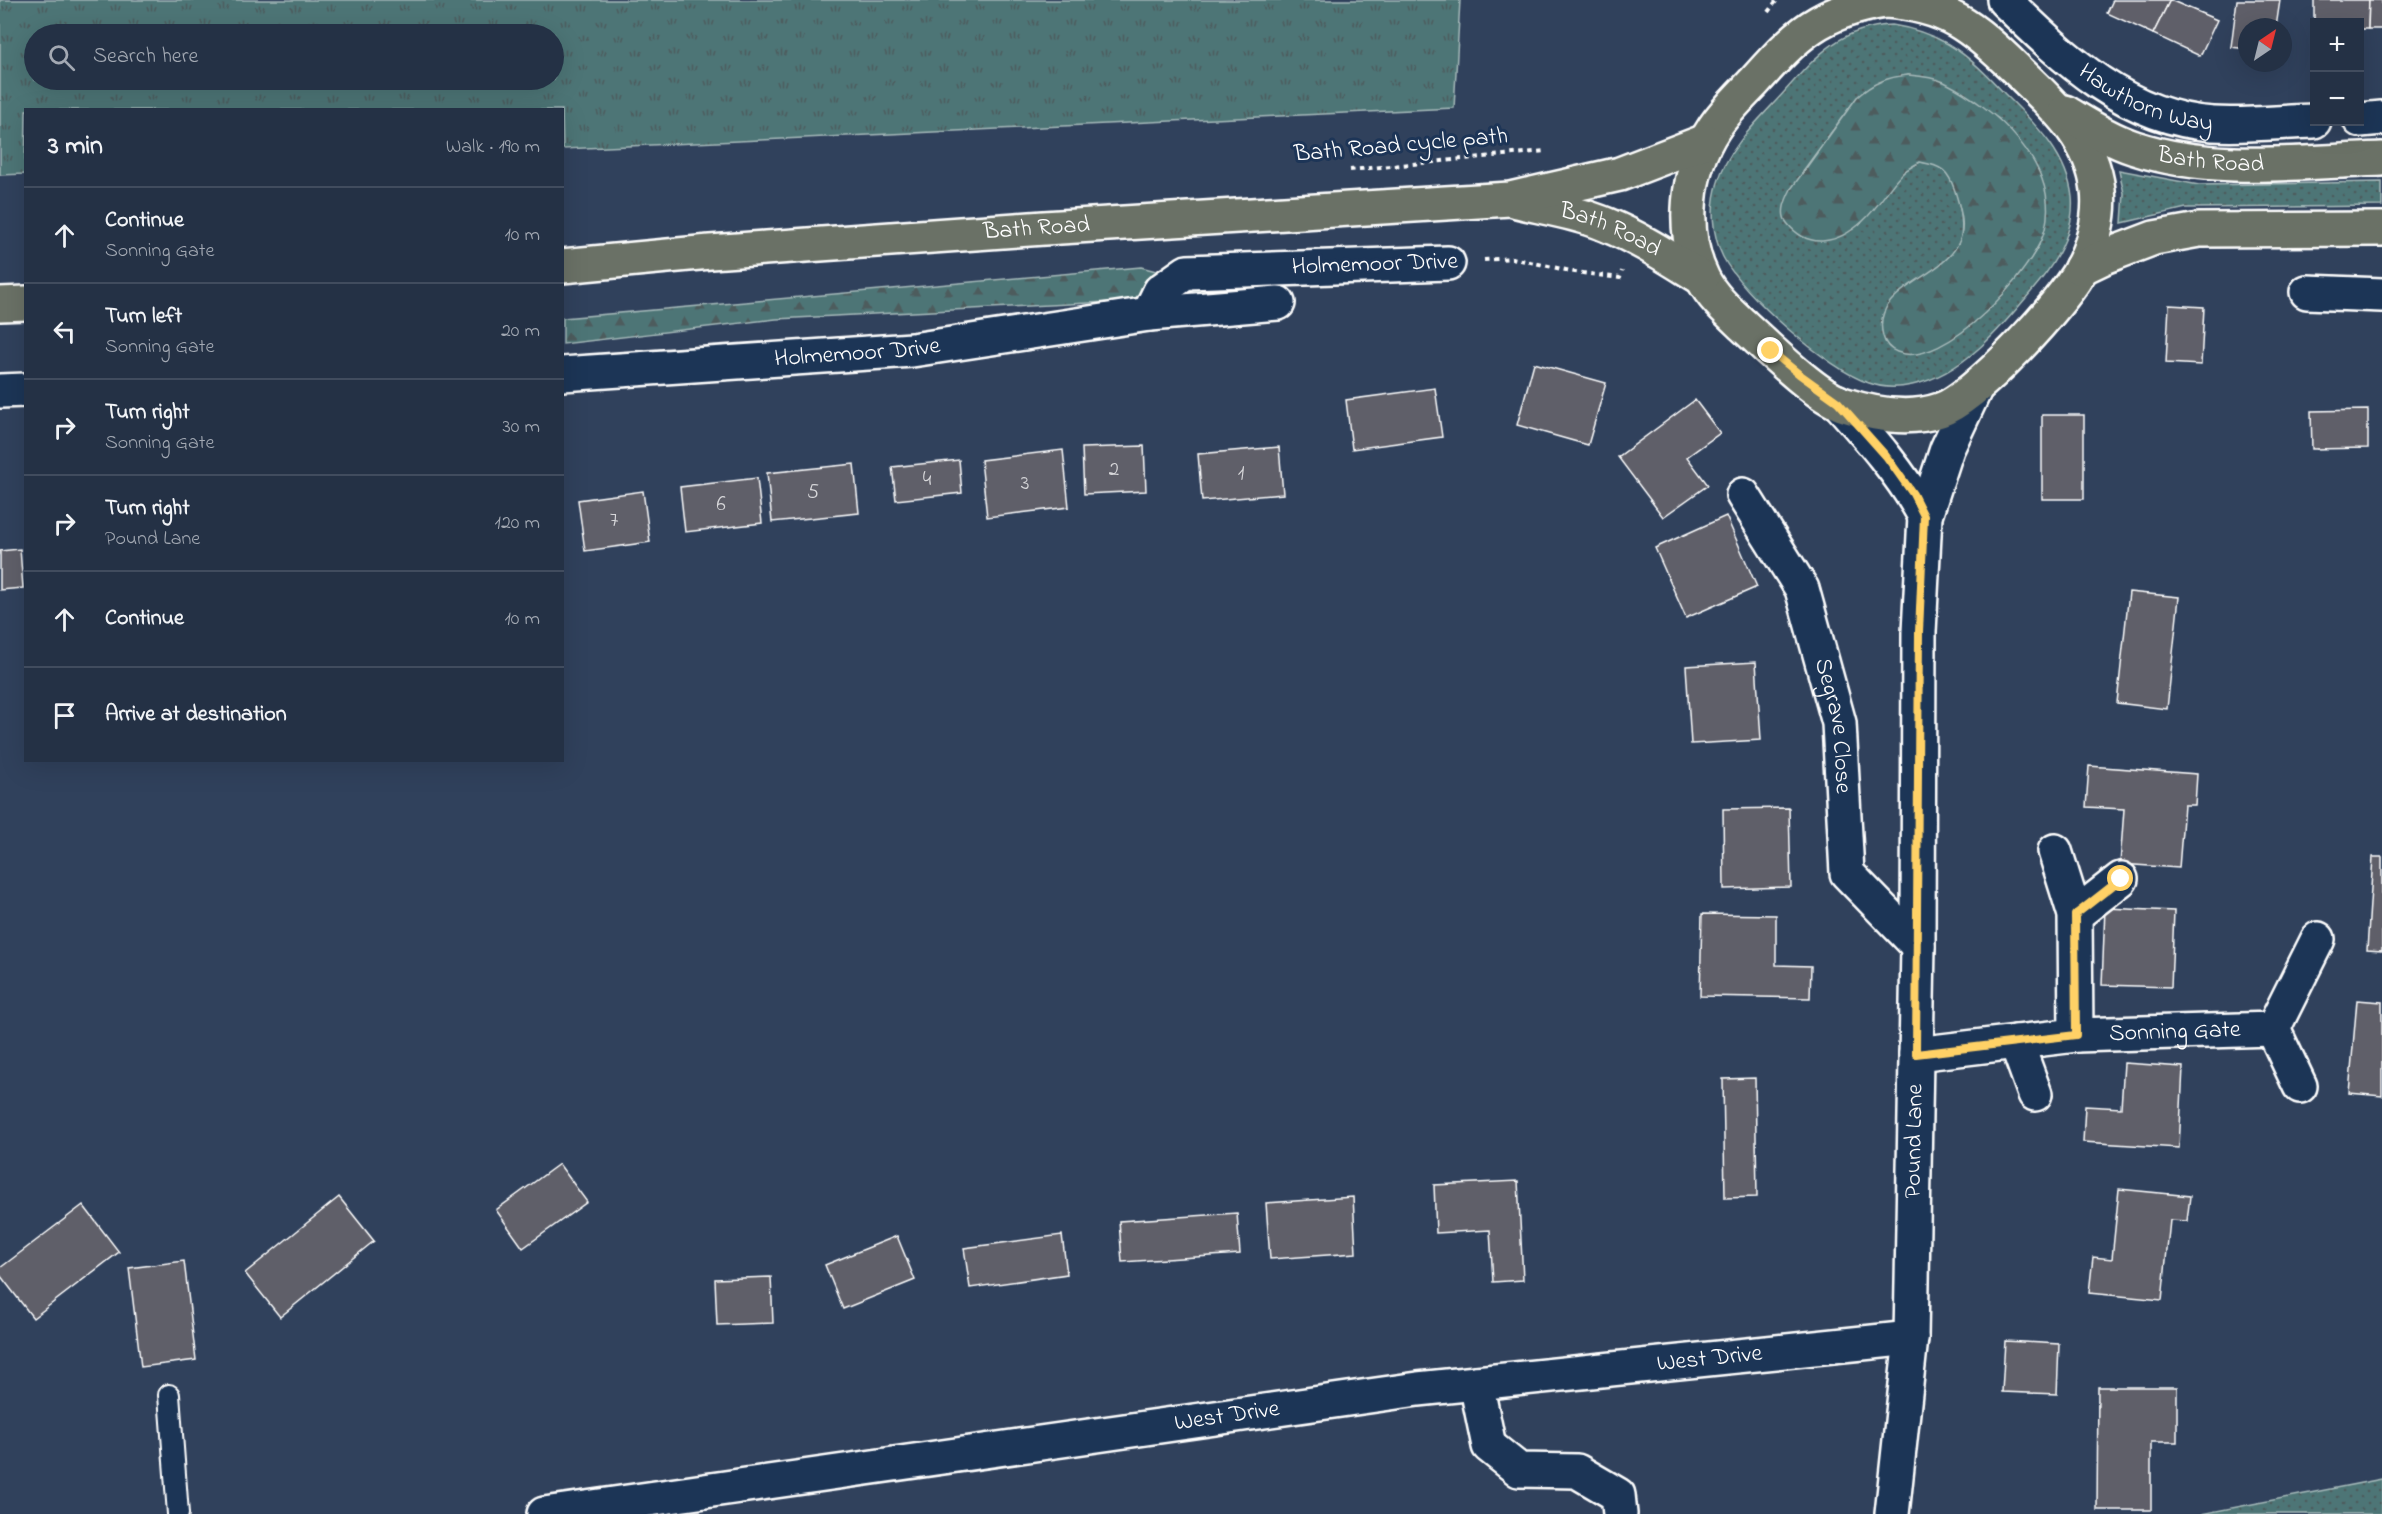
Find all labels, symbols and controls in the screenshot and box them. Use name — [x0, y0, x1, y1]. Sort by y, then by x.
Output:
north arrow — [2238, 18, 2292, 72]
map controls — [2310, 18, 2364, 126]
button: + — [2310, 18, 2364, 72]
search box — [24, 24, 564, 90]
icon: search — [45, 41, 78, 74]
text: Search here — [93, 41, 198, 73]
street label: Hawthorn Way — [2071, 55, 2215, 142]
button: − — [2310, 72, 2364, 126]
street label: Bath Road cycle path — [1292, 119, 1509, 174]
text: 3 min — [48, 128, 103, 166]
text: Walk · 190 m — [446, 133, 540, 162]
street label: Bath Road — [2153, 137, 2264, 182]
street label: Bath Road — [1555, 193, 1668, 267]
text: Continue — [105, 205, 184, 237]
street label: Bath Road — [981, 208, 1091, 250]
icon: ahead — [48, 219, 81, 252]
text: 10 m — [504, 221, 540, 250]
text: Sonning Gate — [105, 237, 214, 266]
street label: Holmemoor Drive — [1291, 245, 1459, 285]
text: Turn left — [105, 301, 182, 333]
icon: left — [48, 315, 81, 348]
text: 20 m — [501, 317, 540, 346]
street label: Holmemoor Drive — [773, 328, 943, 377]
text: Sonning Gate — [105, 333, 214, 362]
route end — [1757, 337, 1783, 363]
text: Turn right — [105, 397, 190, 429]
icon: right — [48, 411, 81, 444]
text: 30 m — [503, 413, 540, 442]
text: Sonning Gate — [105, 429, 214, 458]
house number: 2 — [1109, 455, 1119, 485]
house number: 1 — [1238, 459, 1245, 489]
house number: 4 — [923, 465, 932, 495]
house number: 3 — [1021, 469, 1029, 499]
house number: 5 — [807, 478, 819, 508]
house number: 6 — [716, 490, 726, 520]
text: Turn right — [105, 493, 190, 525]
house number: 7 — [610, 506, 619, 536]
icon: right — [48, 507, 81, 540]
text: 120 m — [495, 509, 540, 538]
text: Pound Lane — [105, 525, 200, 554]
icon: ahead — [48, 603, 81, 636]
text: Continue — [105, 603, 184, 635]
text: 10 m — [504, 605, 540, 634]
street label: Segrave Close — [1804, 654, 1860, 795]
icon: arrive — [48, 699, 81, 732]
text: Arrive at destination — [105, 699, 287, 731]
route start — [2107, 865, 2133, 891]
street label: Sonning Gate — [2109, 1012, 2241, 1051]
street label: Pound Lane — [1896, 1083, 1933, 1199]
street label: West Drive — [1655, 1336, 1764, 1382]
street label: West Drive — [1172, 1391, 1282, 1441]

